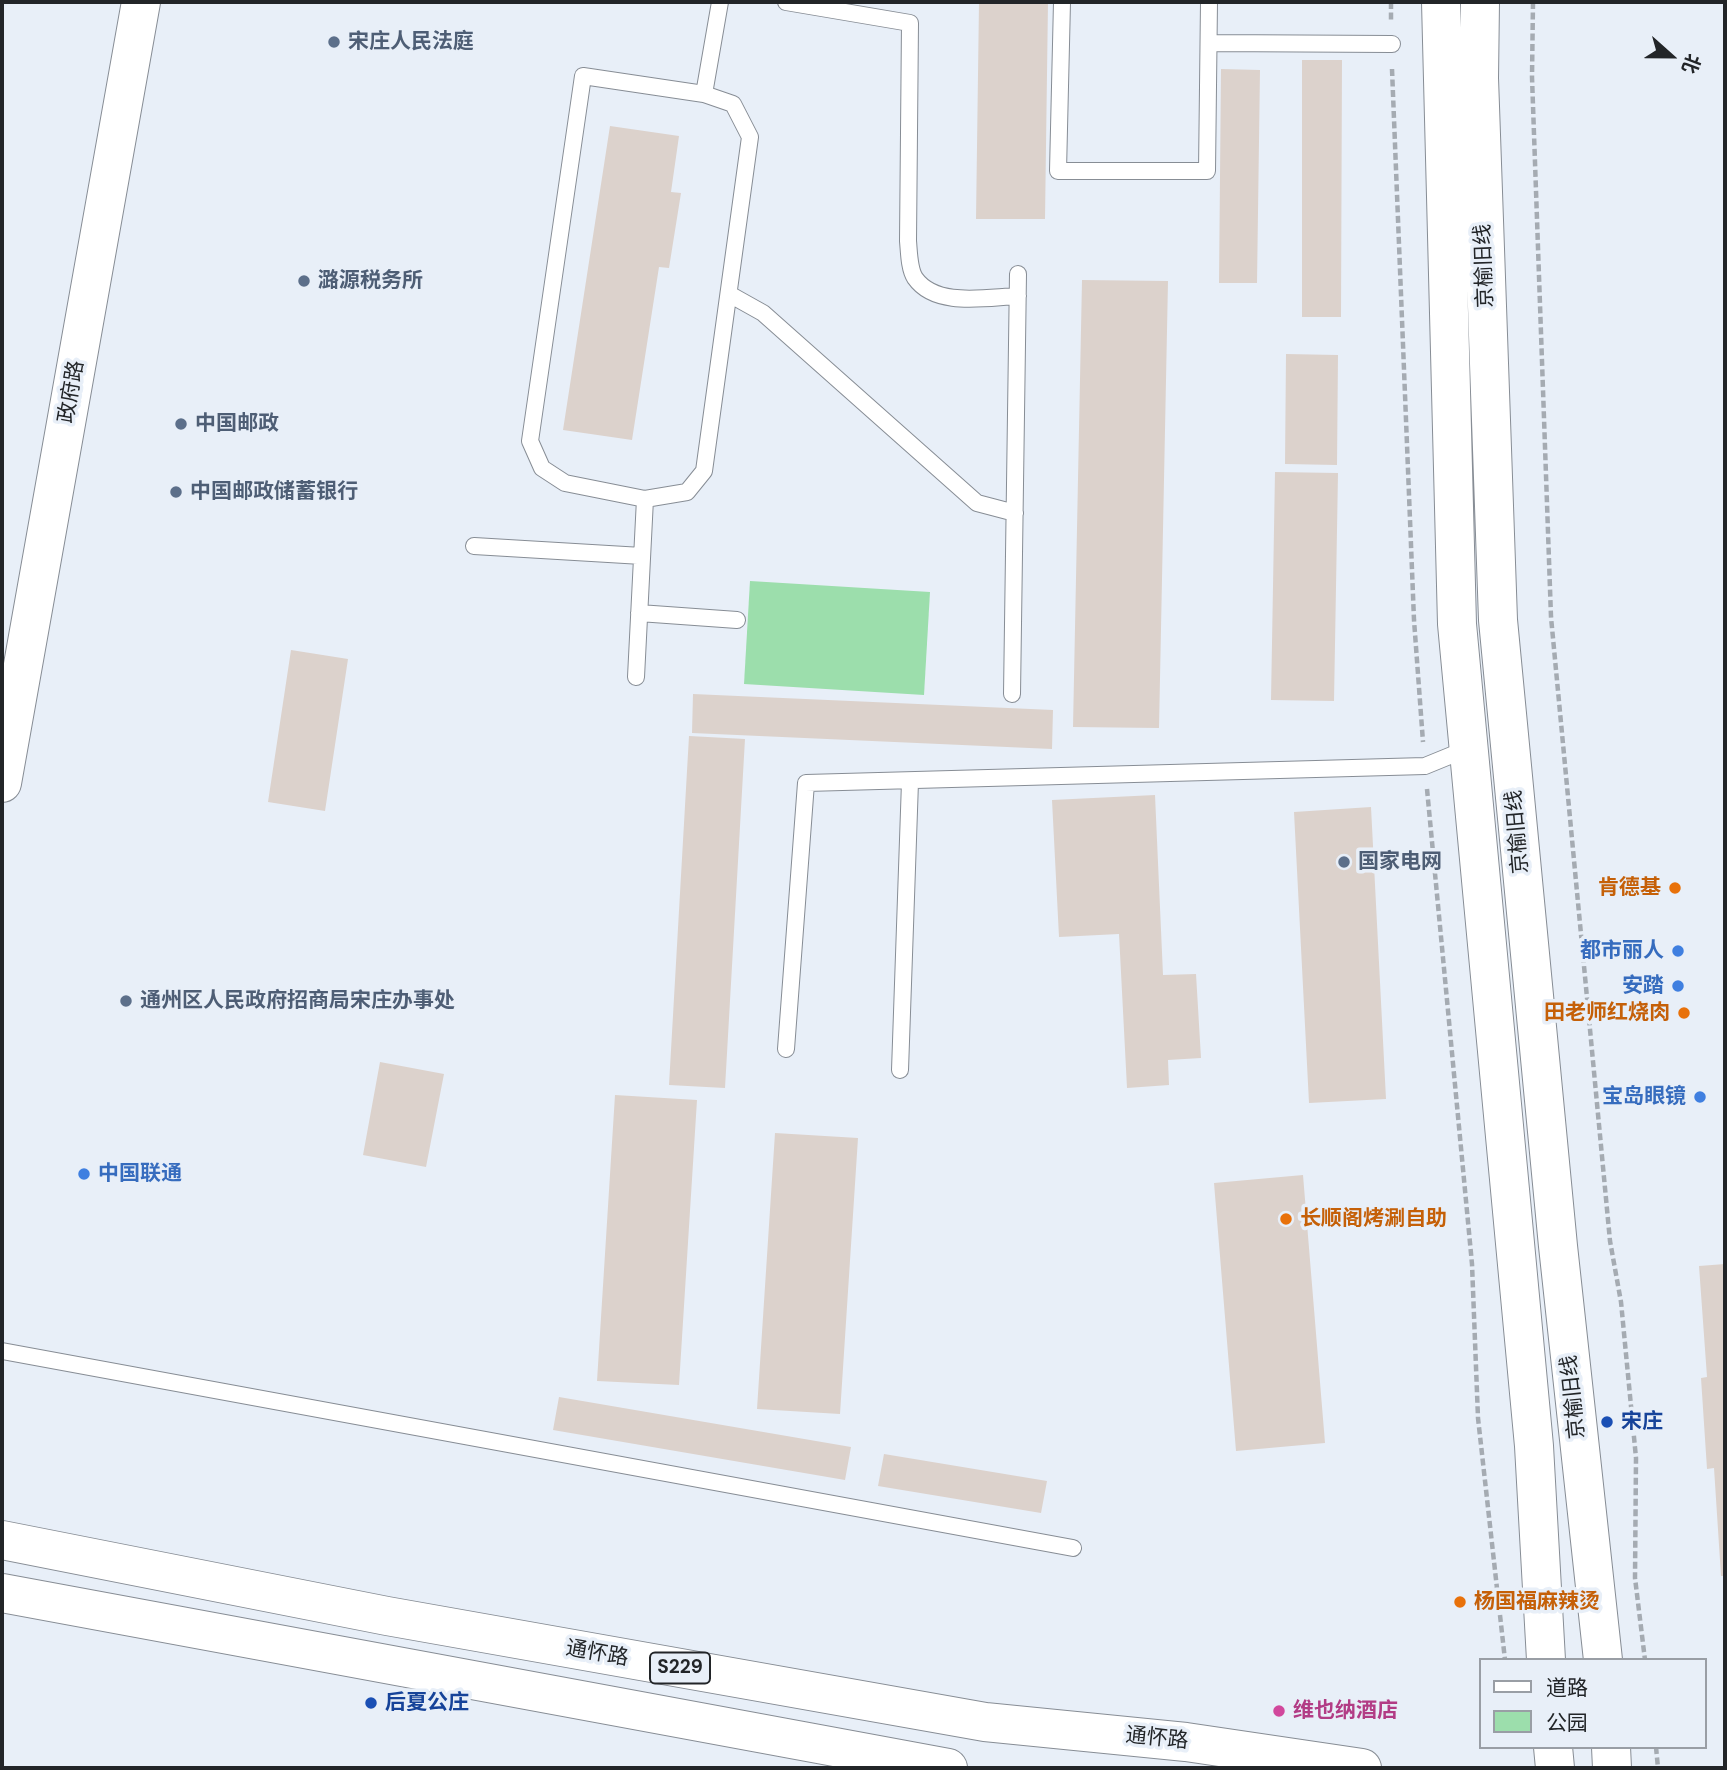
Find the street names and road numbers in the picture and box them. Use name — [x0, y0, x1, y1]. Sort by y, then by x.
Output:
street label: 京榆旧线 — [1471, 224, 1499, 308]
street label: 政府路 — [54, 359, 90, 425]
street label: 京榆旧线 — [1502, 789, 1534, 875]
street label: 京榆旧线 — [1557, 1354, 1591, 1440]
street label: 通怀路 — [564, 1636, 630, 1672]
road number: S229 — [650, 1652, 710, 1684]
street label: 通怀路 — [1124, 1723, 1190, 1755]

